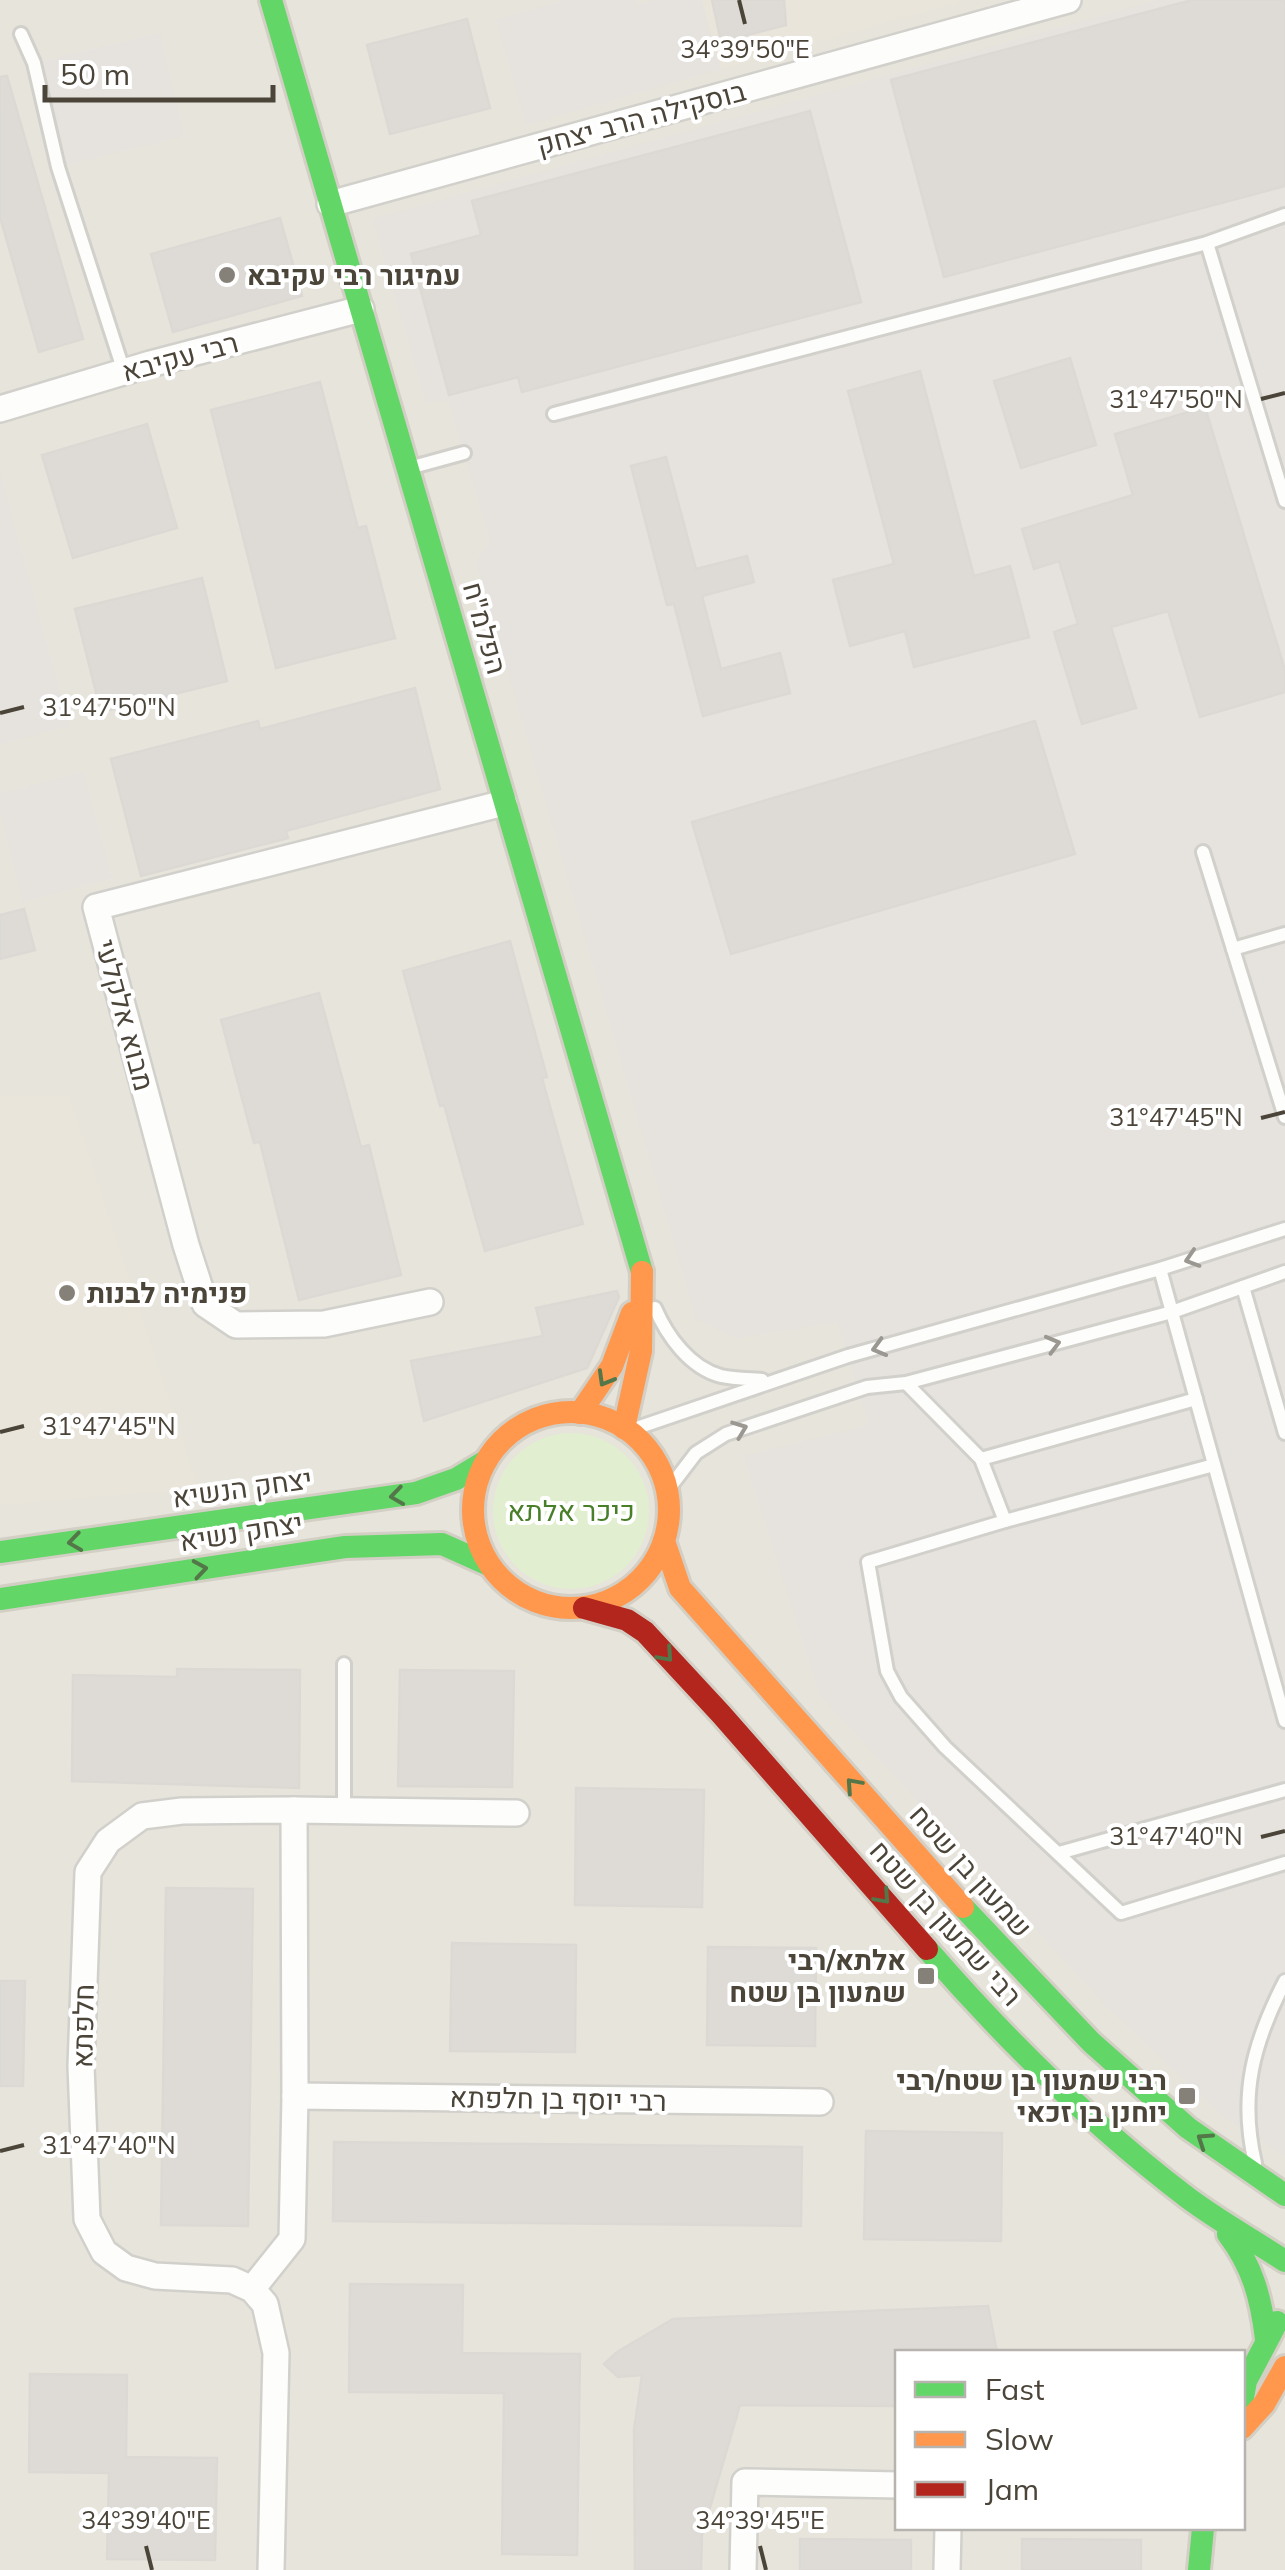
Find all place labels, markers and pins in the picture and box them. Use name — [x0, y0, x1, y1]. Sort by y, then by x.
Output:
place label: עמיגור רבי עקיבא — [247, 257, 461, 292]
marker: עמיגור רבי עקיבא — [216, 264, 238, 286]
place label: פנימיה לבנות — [87, 1275, 248, 1310]
marker: פנימיה לבנות — [56, 1282, 78, 1304]
place label: אלתא/רבי שמעון בן שטח — [729, 1942, 906, 2009]
marker: אלתא/רבי שמעון בן שטח — [915, 1965, 937, 1987]
place label: רבי שמעון בן שטח/רבי יוחנן בן זכאי — [897, 2062, 1167, 2129]
marker: רבי שמעון בן שטח/רבי יוחנן בן זכאי — [1176, 2085, 1198, 2107]

